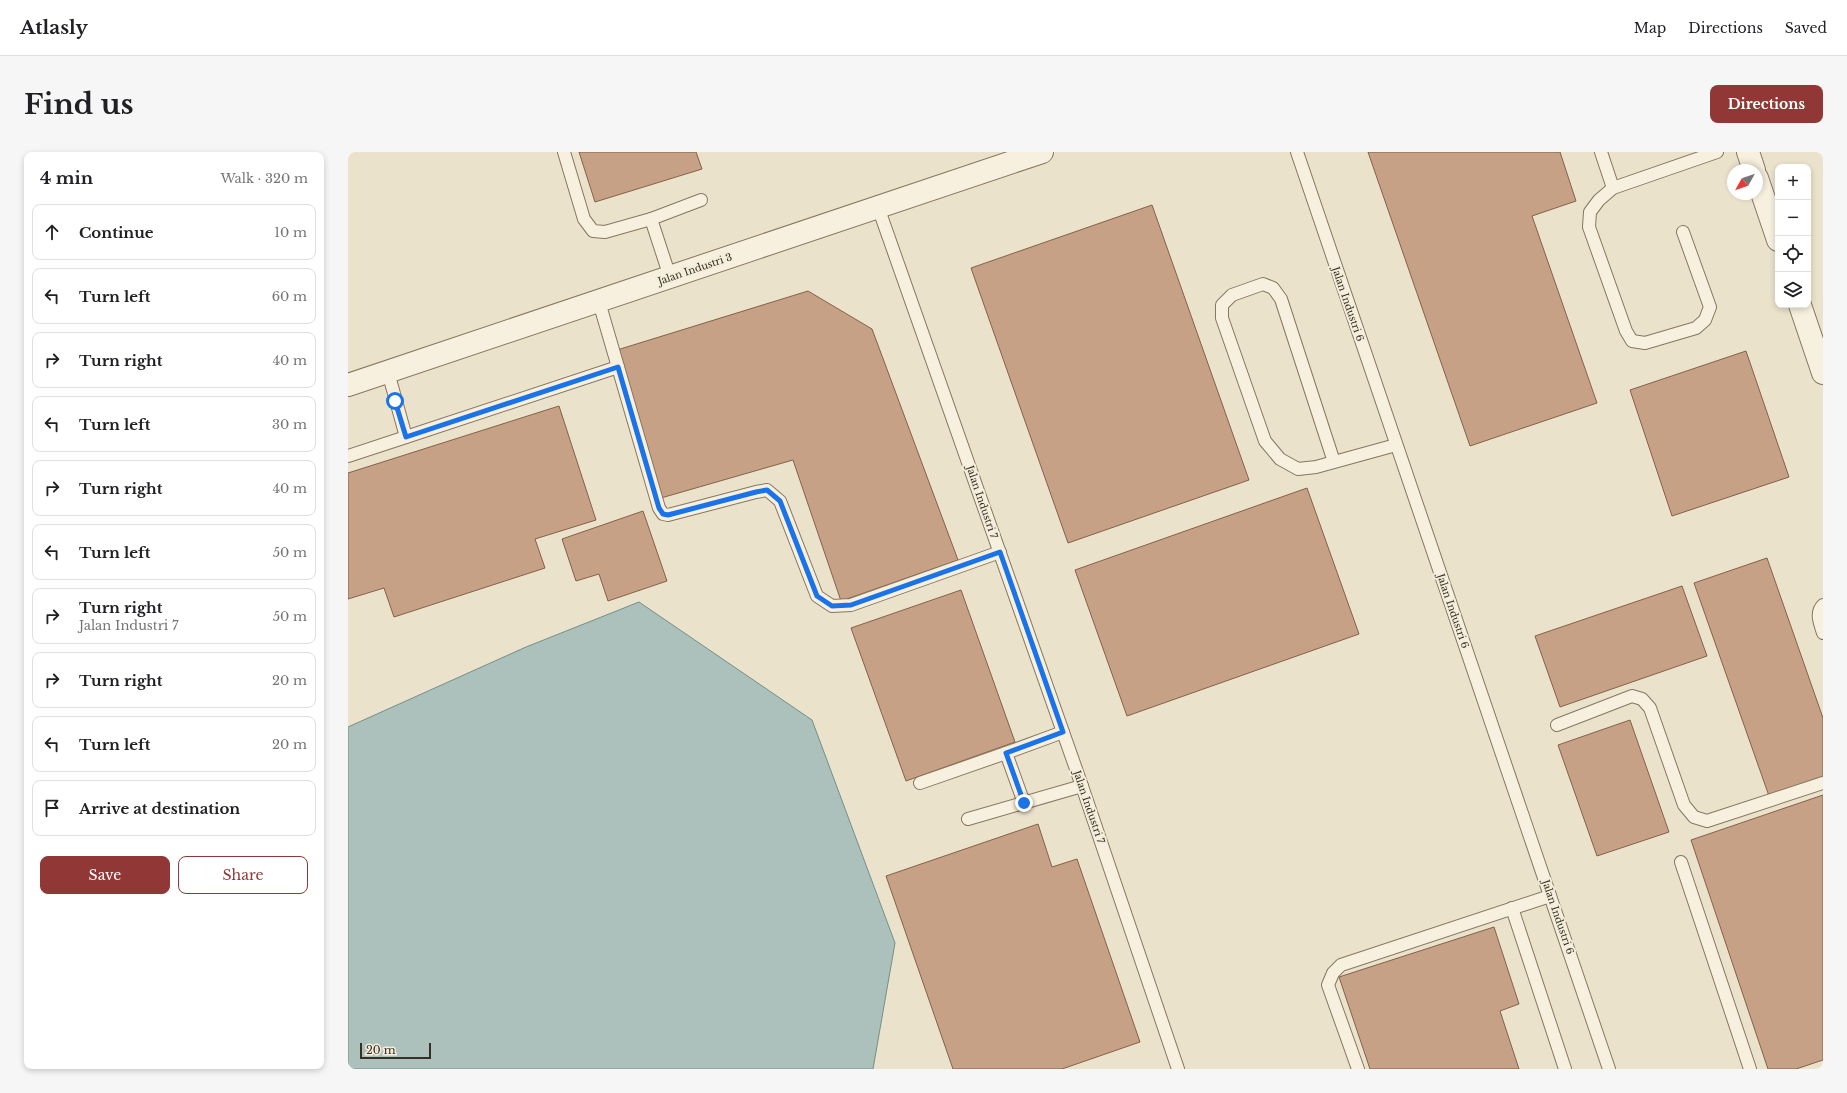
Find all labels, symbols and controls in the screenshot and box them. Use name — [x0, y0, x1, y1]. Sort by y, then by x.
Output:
text: Atlasly — [20, 16, 88, 39]
text: Map — [1634, 19, 1666, 37]
text: Directions — [1688, 19, 1763, 37]
text: Saved — [1785, 19, 1827, 37]
button: Directions — [1710, 85, 1823, 123]
text: Find us — [24, 87, 134, 122]
north arrow — [1727, 164, 1763, 200]
map controls — [1775, 164, 1811, 308]
button: + — [1775, 164, 1811, 200]
text: 4 min — [40, 168, 93, 189]
text: Walk · 320 m — [220, 170, 308, 187]
button: − — [1775, 200, 1811, 236]
icon: ahead — [41, 221, 63, 243]
text: Continue — [79, 223, 154, 242]
text: 10 m — [274, 224, 307, 241]
button: locate — [1775, 236, 1811, 272]
street label: Jalan Industri 3 — [654, 250, 734, 288]
street label: Jalan Industri 6 — [1329, 263, 1367, 343]
button: layers — [1775, 272, 1811, 308]
icon: left — [41, 285, 63, 307]
text: Turn left — [79, 287, 150, 306]
text: 60 m — [272, 288, 307, 305]
icon: right — [41, 349, 63, 371]
text: Turn right — [79, 351, 162, 370]
text: 40 m — [272, 352, 307, 369]
route start — [386, 392, 404, 410]
icon: left — [41, 413, 63, 435]
text: Turn left — [79, 415, 150, 434]
text: 30 m — [272, 416, 307, 433]
street label: Jalan Industri 7 — [963, 462, 1001, 541]
icon: right — [41, 477, 63, 499]
text: Turn right — [79, 479, 162, 498]
text: 40 m — [272, 480, 307, 497]
icon: left — [41, 541, 63, 563]
text: Turn left — [79, 543, 150, 562]
text: 50 m — [273, 544, 307, 561]
street label: Jalan Industri 6 — [1434, 570, 1472, 650]
text: Turn right — [79, 598, 162, 617]
icon: right — [41, 605, 63, 627]
text: 50 m — [273, 608, 307, 625]
text: Jalan Industri 7 — [79, 617, 179, 634]
icon: right — [41, 669, 63, 691]
text: Turn right — [79, 671, 162, 690]
text: 20 m — [272, 672, 307, 689]
icon: left — [41, 733, 63, 755]
text: Turn left — [79, 735, 150, 754]
text: 20 m — [272, 736, 307, 753]
street label: Jalan Industri 7 — [1070, 767, 1108, 846]
route end — [1015, 794, 1033, 812]
icon: arrive — [41, 797, 63, 819]
text: Arrive at destination — [79, 799, 240, 818]
button: Save — [40, 856, 170, 894]
button: Share — [178, 856, 308, 894]
street label: Jalan Industri 6 — [1539, 876, 1577, 956]
scale bar — [360, 1041, 431, 1060]
text: 20 m — [366, 1043, 396, 1057]

